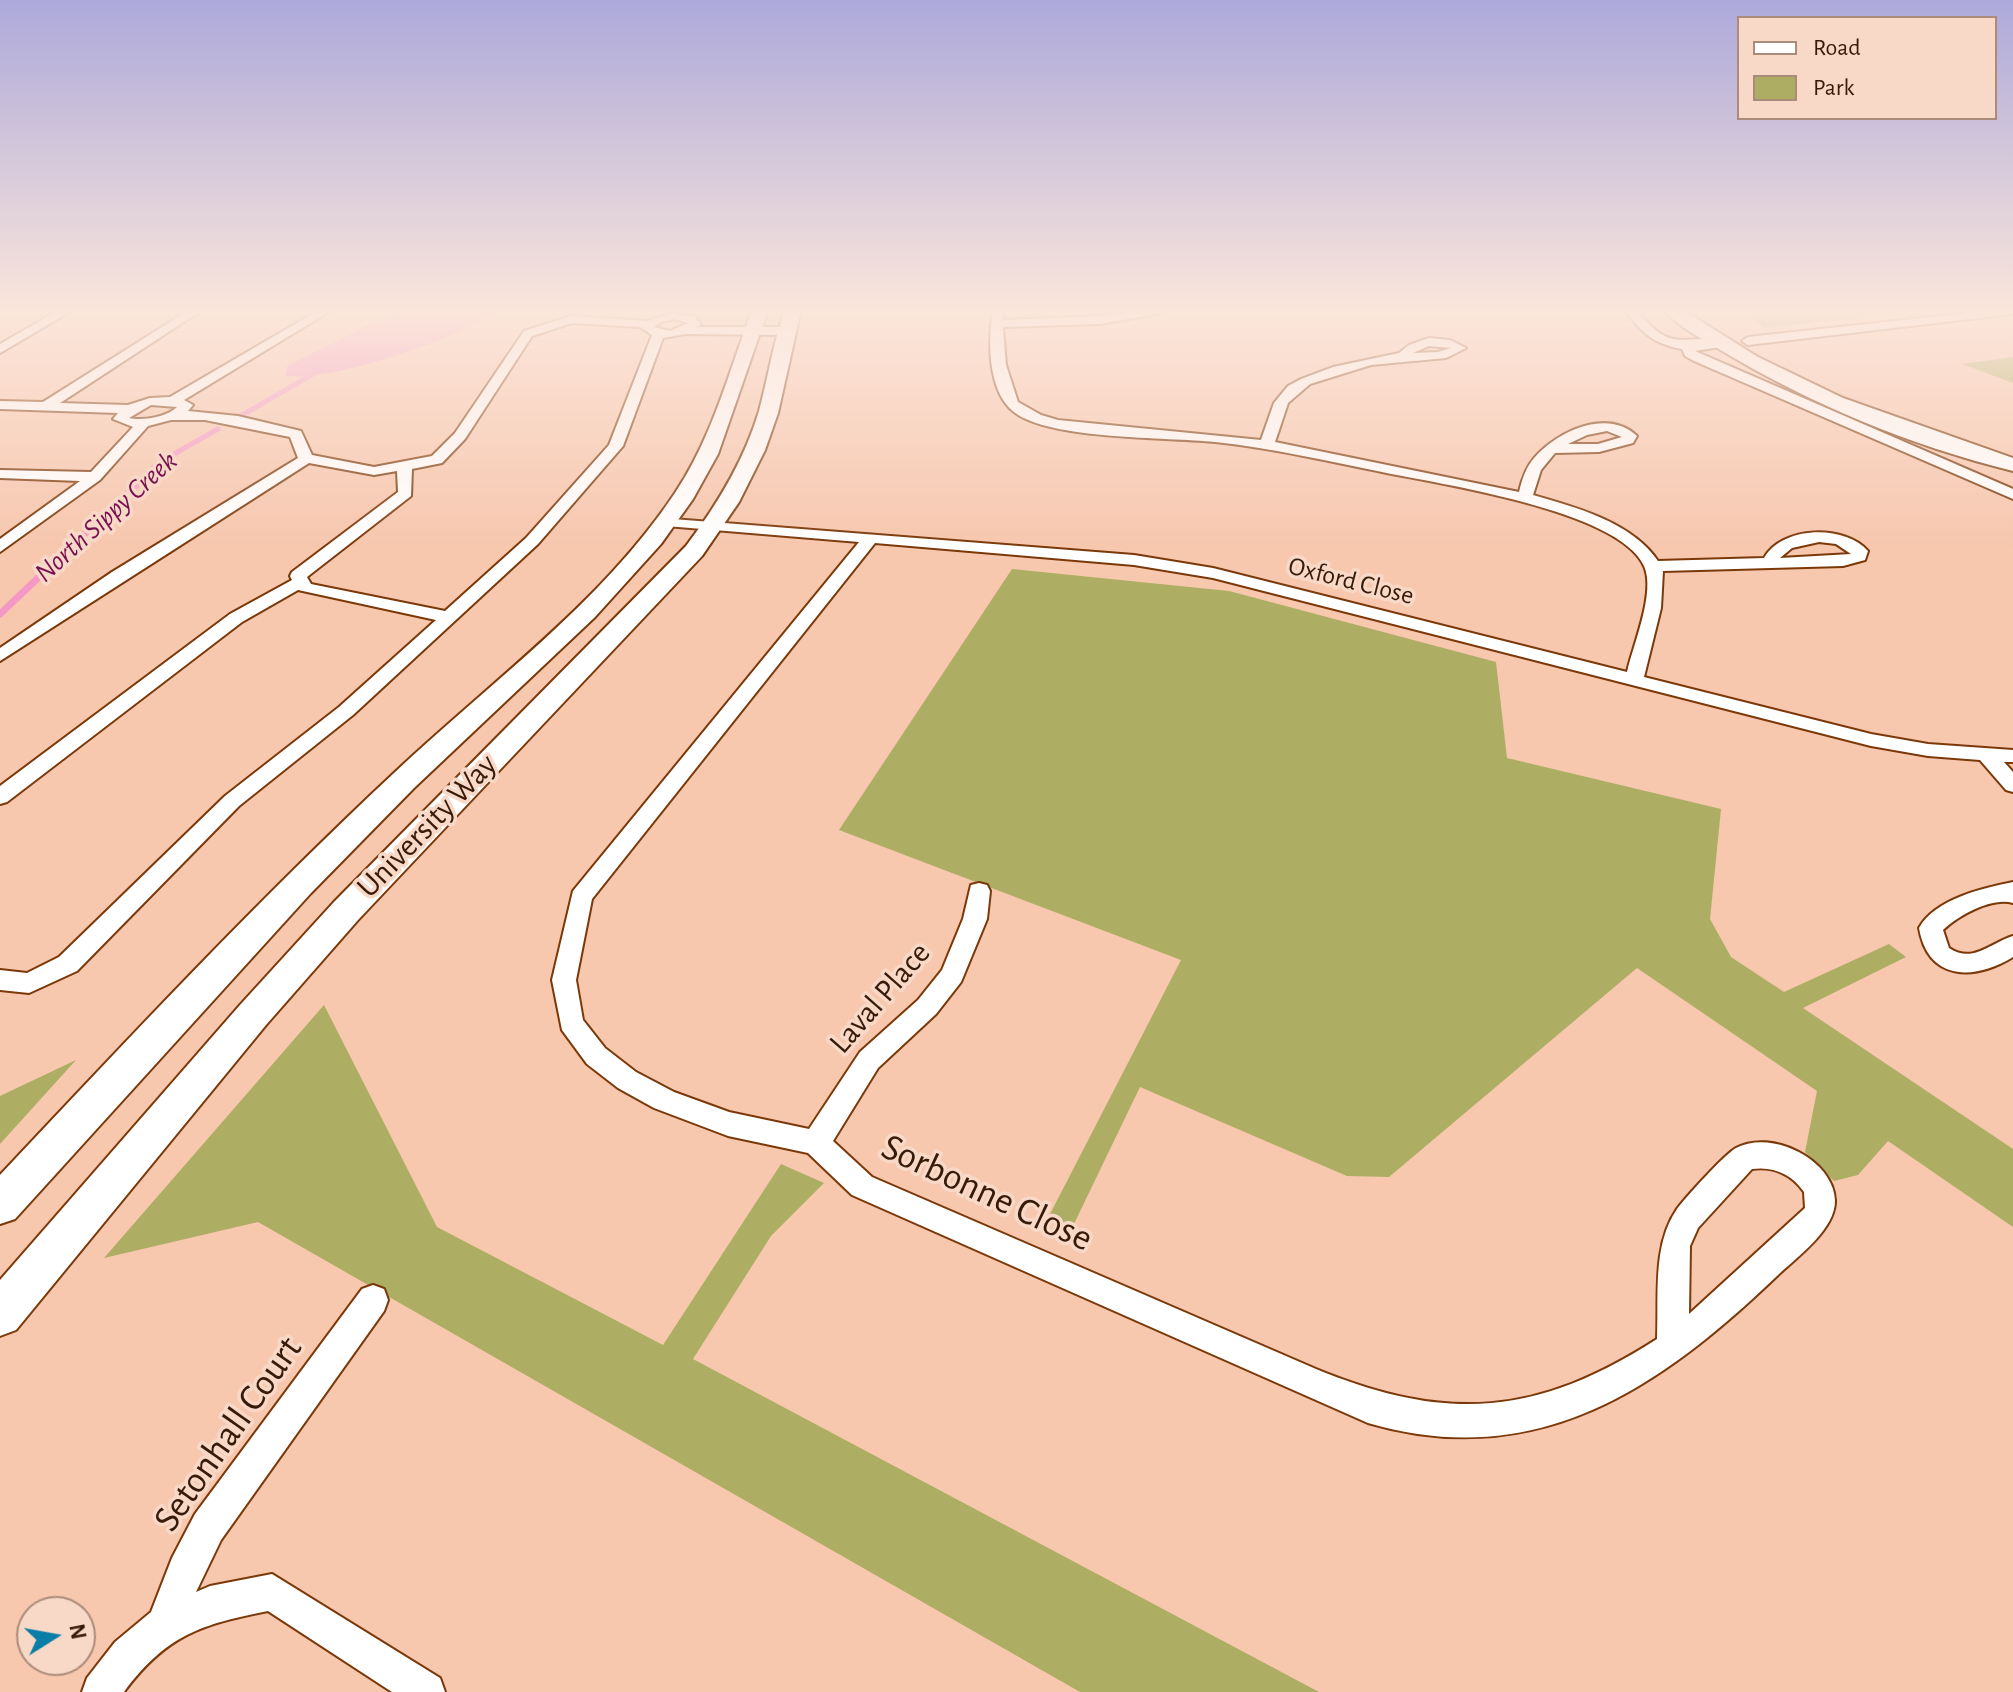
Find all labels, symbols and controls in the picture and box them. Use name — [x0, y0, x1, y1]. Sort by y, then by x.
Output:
legend — [1737, 16, 1997, 120]
text: Road — [1813, 36, 1861, 60]
text: Park — [1813, 76, 1854, 100]
water label: North Sippy Creek — [28, 444, 184, 590]
street label: Oxford Close — [1285, 550, 1417, 612]
street label: University Way — [349, 746, 505, 906]
street label: Laval Place — [821, 934, 939, 1062]
street label: Sorbonne Close — [874, 1124, 1100, 1262]
street label: Setonhall Court — [144, 1328, 312, 1540]
north arrow — [16, 1596, 96, 1676]
text: N — [65, 1622, 90, 1641]

